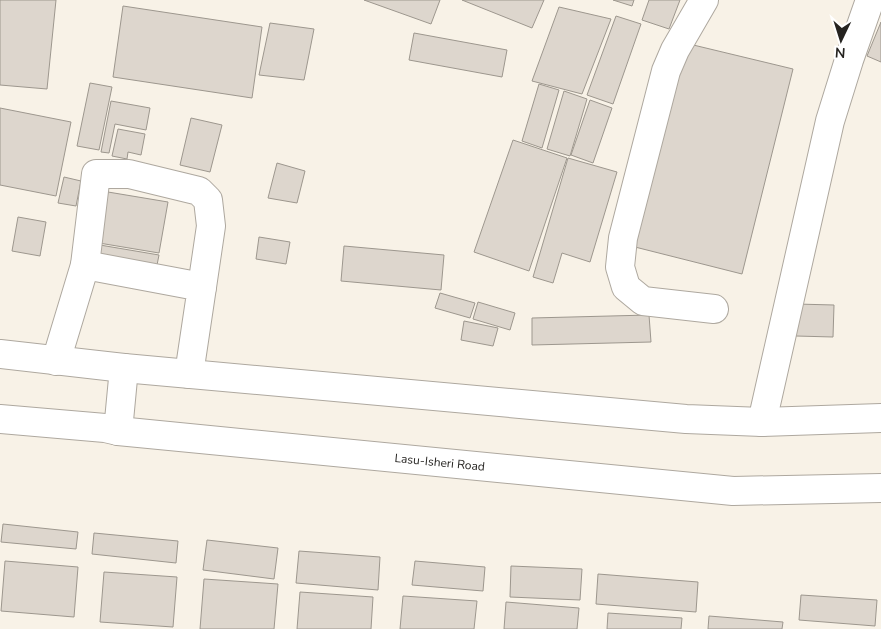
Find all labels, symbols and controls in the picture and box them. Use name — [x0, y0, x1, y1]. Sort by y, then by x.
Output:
north arrow — [816, 15, 866, 65]
text: N — [834, 43, 846, 62]
street label: Lasu-Isheri Road — [394, 450, 486, 475]

